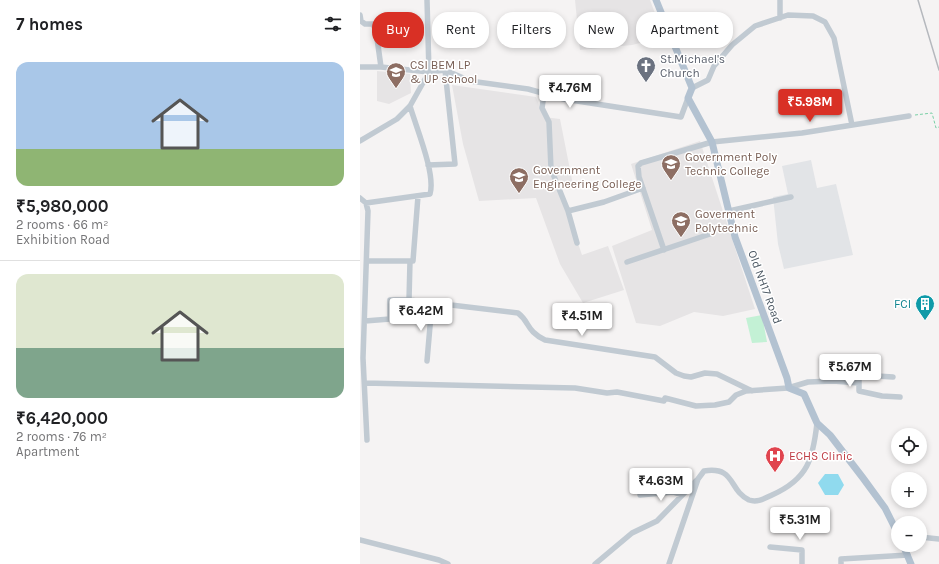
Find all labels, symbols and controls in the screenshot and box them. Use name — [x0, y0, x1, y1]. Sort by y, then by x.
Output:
chip: Buy — [372, 12, 424, 48]
chip: Rent — [432, 12, 489, 48]
chip: Filters — [497, 12, 566, 48]
chip: New — [574, 12, 628, 48]
chip: Apartment — [636, 12, 733, 48]
icon: filters — [322, 13, 344, 35]
text: 7 homes — [16, 14, 83, 34]
place label: St.Michael's Church — [660, 52, 725, 80]
church icon: St.Michael's Church — [635, 55, 657, 83]
place label: CSI BEM LP & UP school — [410, 58, 477, 86]
school or university icon: CSI BEM LP & UP school — [385, 61, 407, 89]
pin: ₹4.76M — [537, 75, 603, 109]
text: ₹4.76M — [548, 80, 592, 95]
icon: home — [144, 88, 216, 160]
pin: ₹5.98M — [777, 89, 843, 123]
text: ₹5.98M — [787, 94, 833, 109]
place label: Government Poly Technic College — [685, 150, 778, 178]
school or university icon: Government Poly Technic College — [660, 153, 682, 181]
place label: Government Engineering College — [533, 163, 641, 191]
school or university icon: Government Engineering College — [508, 166, 530, 194]
text: ₹5,980,000 — [16, 196, 109, 216]
place label: Goverment Polytechnic — [695, 207, 758, 235]
school or university icon: Goverment Polytechnic — [670, 210, 692, 238]
text: 2 rooms · 66 m² — [16, 217, 108, 232]
text: Exhibition Road — [16, 232, 110, 247]
street label: Old NH17 Road — [745, 248, 785, 326]
building icon: FCI — [914, 293, 936, 321]
place label: FCI — [894, 297, 911, 311]
pin: ₹6.42M — [388, 298, 454, 332]
icon: home — [144, 300, 216, 372]
text: ₹6.42M — [398, 303, 444, 318]
pin: ₹4.51M — [549, 303, 615, 337]
text: ₹4.51M — [561, 308, 603, 323]
pin: ₹5.67M — [817, 354, 883, 388]
text: ₹5.67M — [828, 359, 872, 374]
text: ₹6,420,000 — [16, 408, 108, 428]
map controls — [891, 428, 927, 552]
button: locate — [891, 428, 927, 464]
text: 2 rooms · 76 m² — [16, 429, 107, 444]
text: Apartment — [16, 444, 79, 459]
hospital icon: ECHS Clinic — [764, 445, 786, 473]
place label: ECHS Clinic — [789, 449, 853, 463]
pin: ₹4.63M — [628, 468, 694, 502]
button: + — [891, 472, 927, 508]
text: ₹4.63M — [638, 473, 684, 488]
pin: ₹5.31M — [767, 507, 833, 541]
text: ₹5.31M — [779, 512, 821, 527]
button: − — [891, 516, 927, 552]

